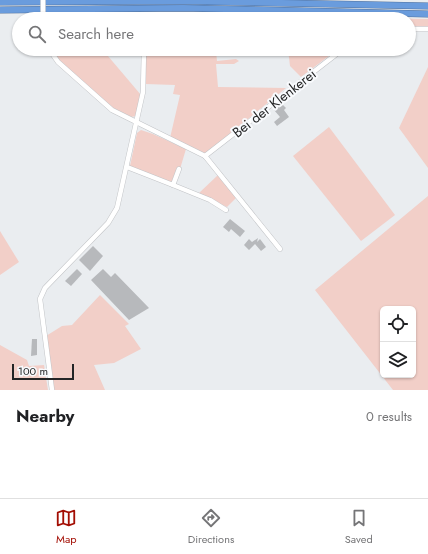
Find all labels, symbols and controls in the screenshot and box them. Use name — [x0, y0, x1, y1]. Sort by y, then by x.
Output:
search box — [12, 12, 416, 56]
icon: search — [26, 23, 48, 45]
text: Search here — [58, 23, 134, 45]
street label: Bei der Klenkerei — [228, 64, 320, 142]
map controls — [380, 306, 416, 378]
button: locate — [380, 306, 416, 342]
button: layers — [380, 342, 416, 378]
scale bar — [12, 362, 74, 381]
text: 100 m — [18, 363, 48, 379]
text: Nearby — [16, 404, 74, 428]
text: 0 results — [366, 407, 412, 426]
tab: Map — [55, 507, 77, 547]
tab: Directions — [188, 507, 234, 547]
tab: Saved — [345, 507, 373, 547]

